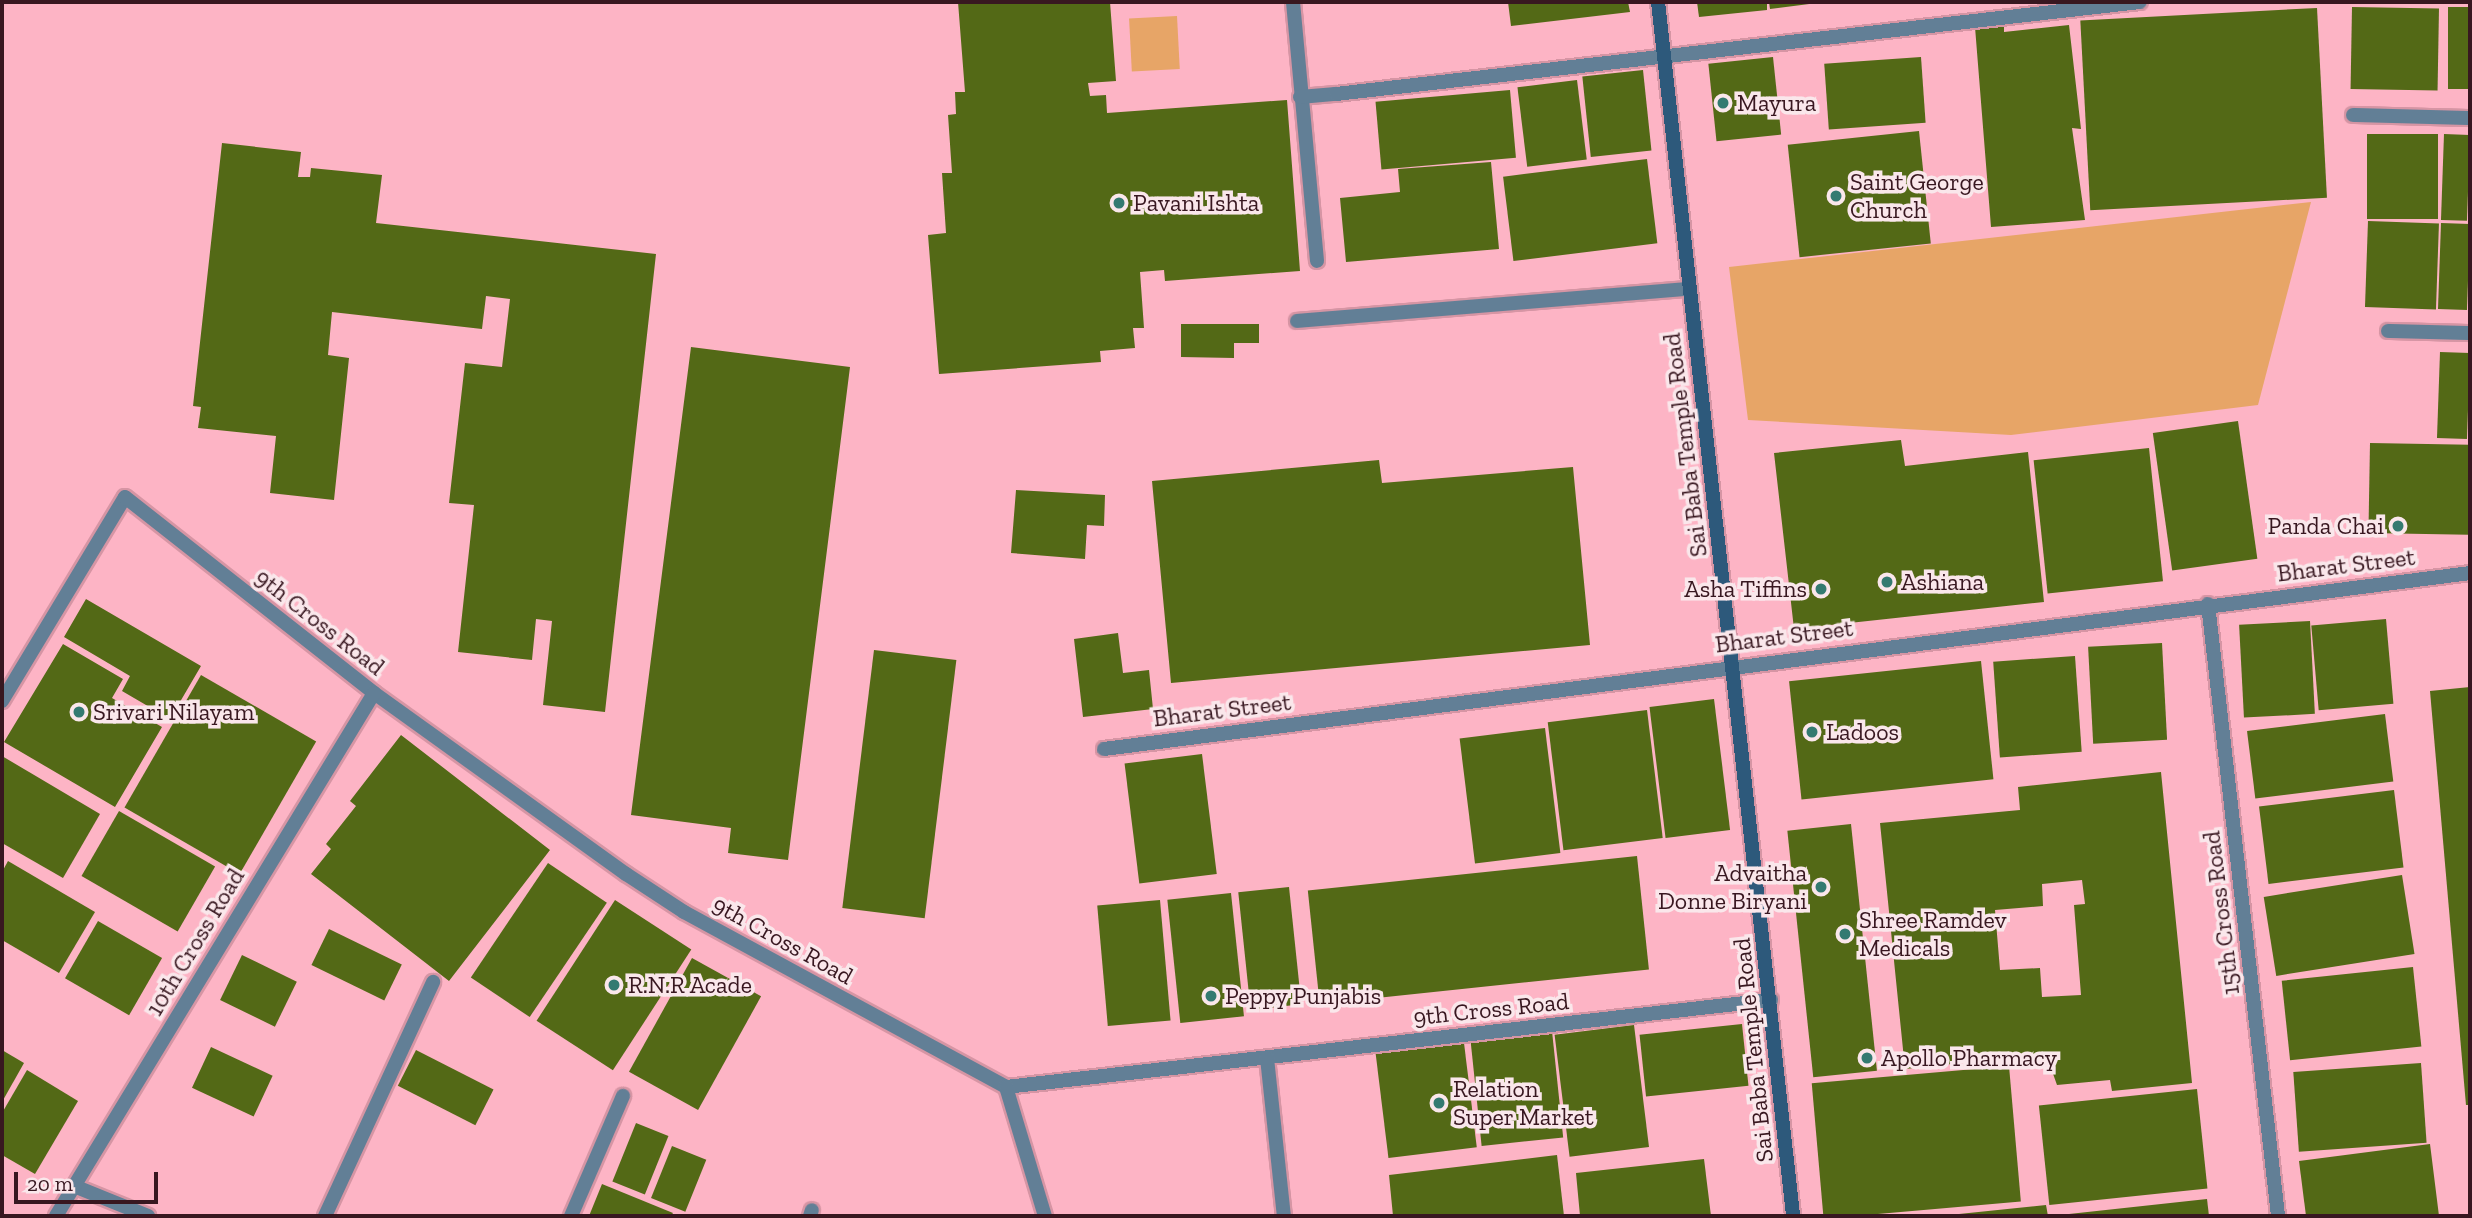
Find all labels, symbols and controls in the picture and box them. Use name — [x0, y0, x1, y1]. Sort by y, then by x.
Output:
place label: Mayura — [1737, 89, 1816, 117]
marker: Mayura — [1715, 95, 1731, 111]
place label: Saint George Church — [1850, 168, 1984, 224]
marker: Saint George Church — [1828, 188, 1844, 204]
place label: Pavani Ishta — [1133, 189, 1259, 217]
marker: Pavani Ishta — [1111, 195, 1127, 211]
street label: Sai Baba Temple Road — [1657, 331, 1713, 559]
place label: Panda Chai — [2268, 512, 2384, 540]
marker: Panda Chai — [2390, 518, 2406, 534]
street label: Bharat Street — [2275, 542, 2417, 588]
street label: 9th Cross Road — [249, 562, 391, 682]
place label: Ashiana — [1901, 568, 1984, 596]
marker: Ashiana — [1879, 574, 1895, 590]
place label: Asha Tiffins — [1684, 575, 1807, 603]
marker: Asha Tiffins — [1813, 581, 1829, 597]
street label: Bharat Street — [1713, 613, 1855, 659]
street label: Bharat Street — [1151, 687, 1293, 733]
place label: Srivari Nilayam — [93, 698, 254, 726]
marker: Srivari Nilayam — [71, 704, 87, 720]
place label: Ladoos — [1826, 718, 1899, 746]
marker: Ladoos — [1804, 724, 1820, 740]
street label: 15th Cross Road — [2197, 829, 2245, 997]
place label: Advaitha Donne Biryani — [1658, 859, 1807, 915]
street label: 10th Cross Road — [140, 863, 250, 1021]
marker: Advaitha Donne Biryani — [1813, 879, 1829, 895]
street label: 9th Cross Road — [708, 889, 858, 991]
place label: Shree Ramdev Medicals — [1859, 906, 2007, 962]
marker: Shree Ramdev Medicals — [1837, 926, 1853, 942]
street label: Sai Baba Temple Road — [1727, 936, 1779, 1164]
place label: R.N.R Acade — [628, 971, 753, 999]
marker: R.N.R Acade — [606, 977, 622, 993]
place label: Peppy Punjabis — [1225, 982, 1382, 1010]
street label: 9th Cross Road — [1412, 986, 1570, 1032]
marker: Peppy Punjabis — [1203, 988, 1219, 1004]
place label: Apollo Pharmacy — [1881, 1044, 2057, 1072]
marker: Apollo Pharmacy — [1859, 1050, 1875, 1066]
place label: Relation Super Market — [1453, 1075, 1594, 1131]
marker: Relation Super Market — [1431, 1095, 1447, 1111]
scale bar — [18, 1158, 161, 1202]
text: 20 m — [27, 1171, 73, 1196]

